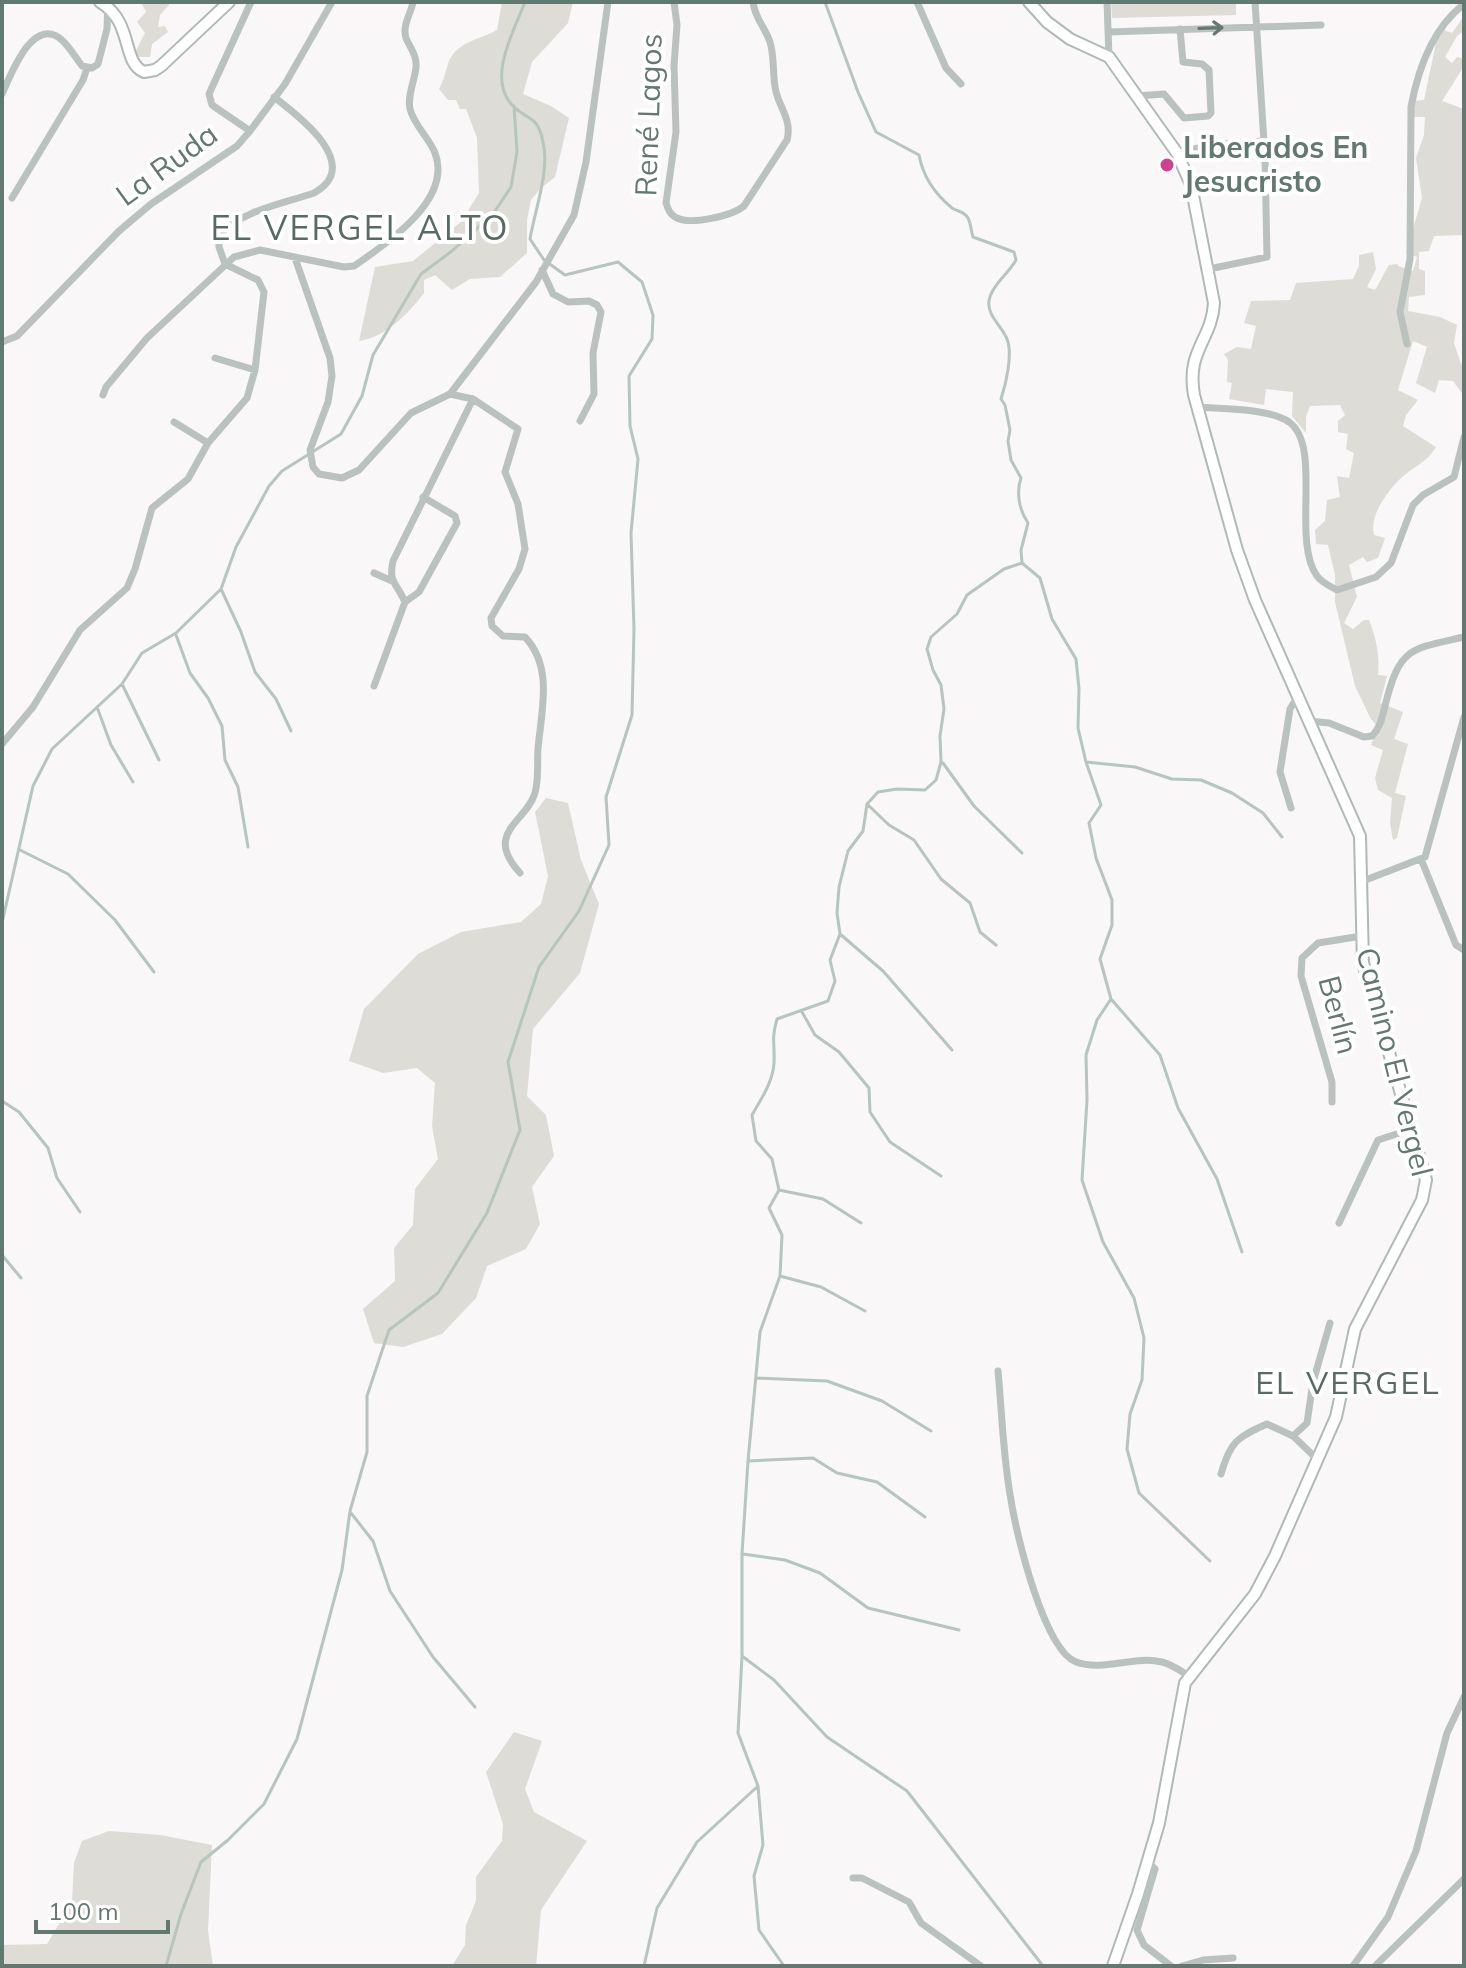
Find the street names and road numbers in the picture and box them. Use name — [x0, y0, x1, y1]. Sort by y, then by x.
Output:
street label: René Lagos — [626, 33, 670, 197]
street label: La Ruda — [108, 115, 225, 214]
street label: Camino El Vergel — [1348, 943, 1442, 1180]
street label: Berlín — [1310, 971, 1368, 1058]

